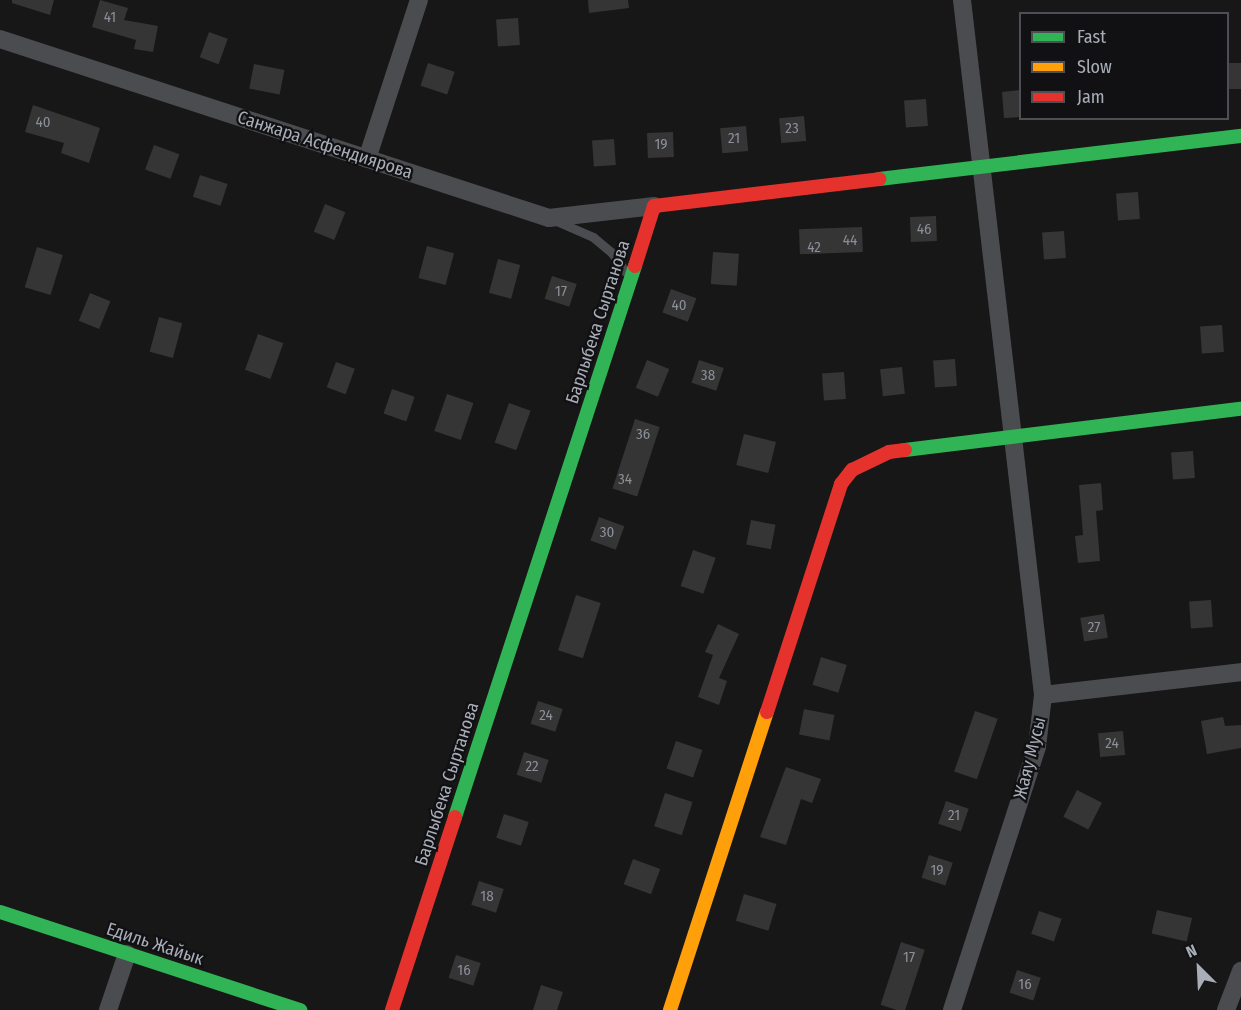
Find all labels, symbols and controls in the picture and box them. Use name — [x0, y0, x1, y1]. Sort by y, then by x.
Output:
house number: 41 — [104, 9, 116, 27]
legend — [1019, 12, 1229, 120]
text: Fast — [1077, 26, 1106, 48]
text: Slow — [1077, 56, 1112, 78]
text: Jam — [1077, 86, 1105, 108]
street label: Санжара Асфендиярова — [235, 106, 415, 184]
house number: 40 — [35, 114, 51, 132]
house number: 23 — [785, 120, 799, 138]
house number: 21 — [728, 130, 740, 148]
house number: 19 — [654, 136, 668, 154]
house number: 46 — [917, 221, 931, 239]
house number: 44 — [843, 232, 857, 250]
street label: Барлыбека Сыртанова — [561, 238, 635, 406]
house number: 42 — [807, 239, 821, 257]
house number: 17 — [555, 283, 567, 301]
house number: 40 — [671, 297, 687, 315]
house number: 38 — [701, 367, 715, 385]
house number: 36 — [636, 426, 650, 444]
house number: 34 — [618, 471, 632, 489]
house number: 30 — [600, 524, 614, 542]
house number: 27 — [1088, 619, 1100, 637]
street label: Барлыбека Сыртанова — [410, 700, 484, 868]
house number: 24 — [539, 707, 553, 725]
street label: Жаяу Мусы — [1009, 715, 1051, 801]
house number: 24 — [1105, 735, 1119, 753]
house number: 22 — [525, 758, 539, 776]
house number: 21 — [948, 807, 960, 825]
house number: 19 — [930, 862, 944, 880]
house number: 18 — [480, 888, 494, 906]
street label: Едиль Жайык — [104, 918, 206, 970]
north arrow — [1169, 938, 1229, 998]
text: N — [1183, 940, 1200, 962]
house number: 17 — [903, 949, 915, 967]
house number: 16 — [457, 962, 471, 980]
house number: 16 — [1018, 976, 1032, 994]

